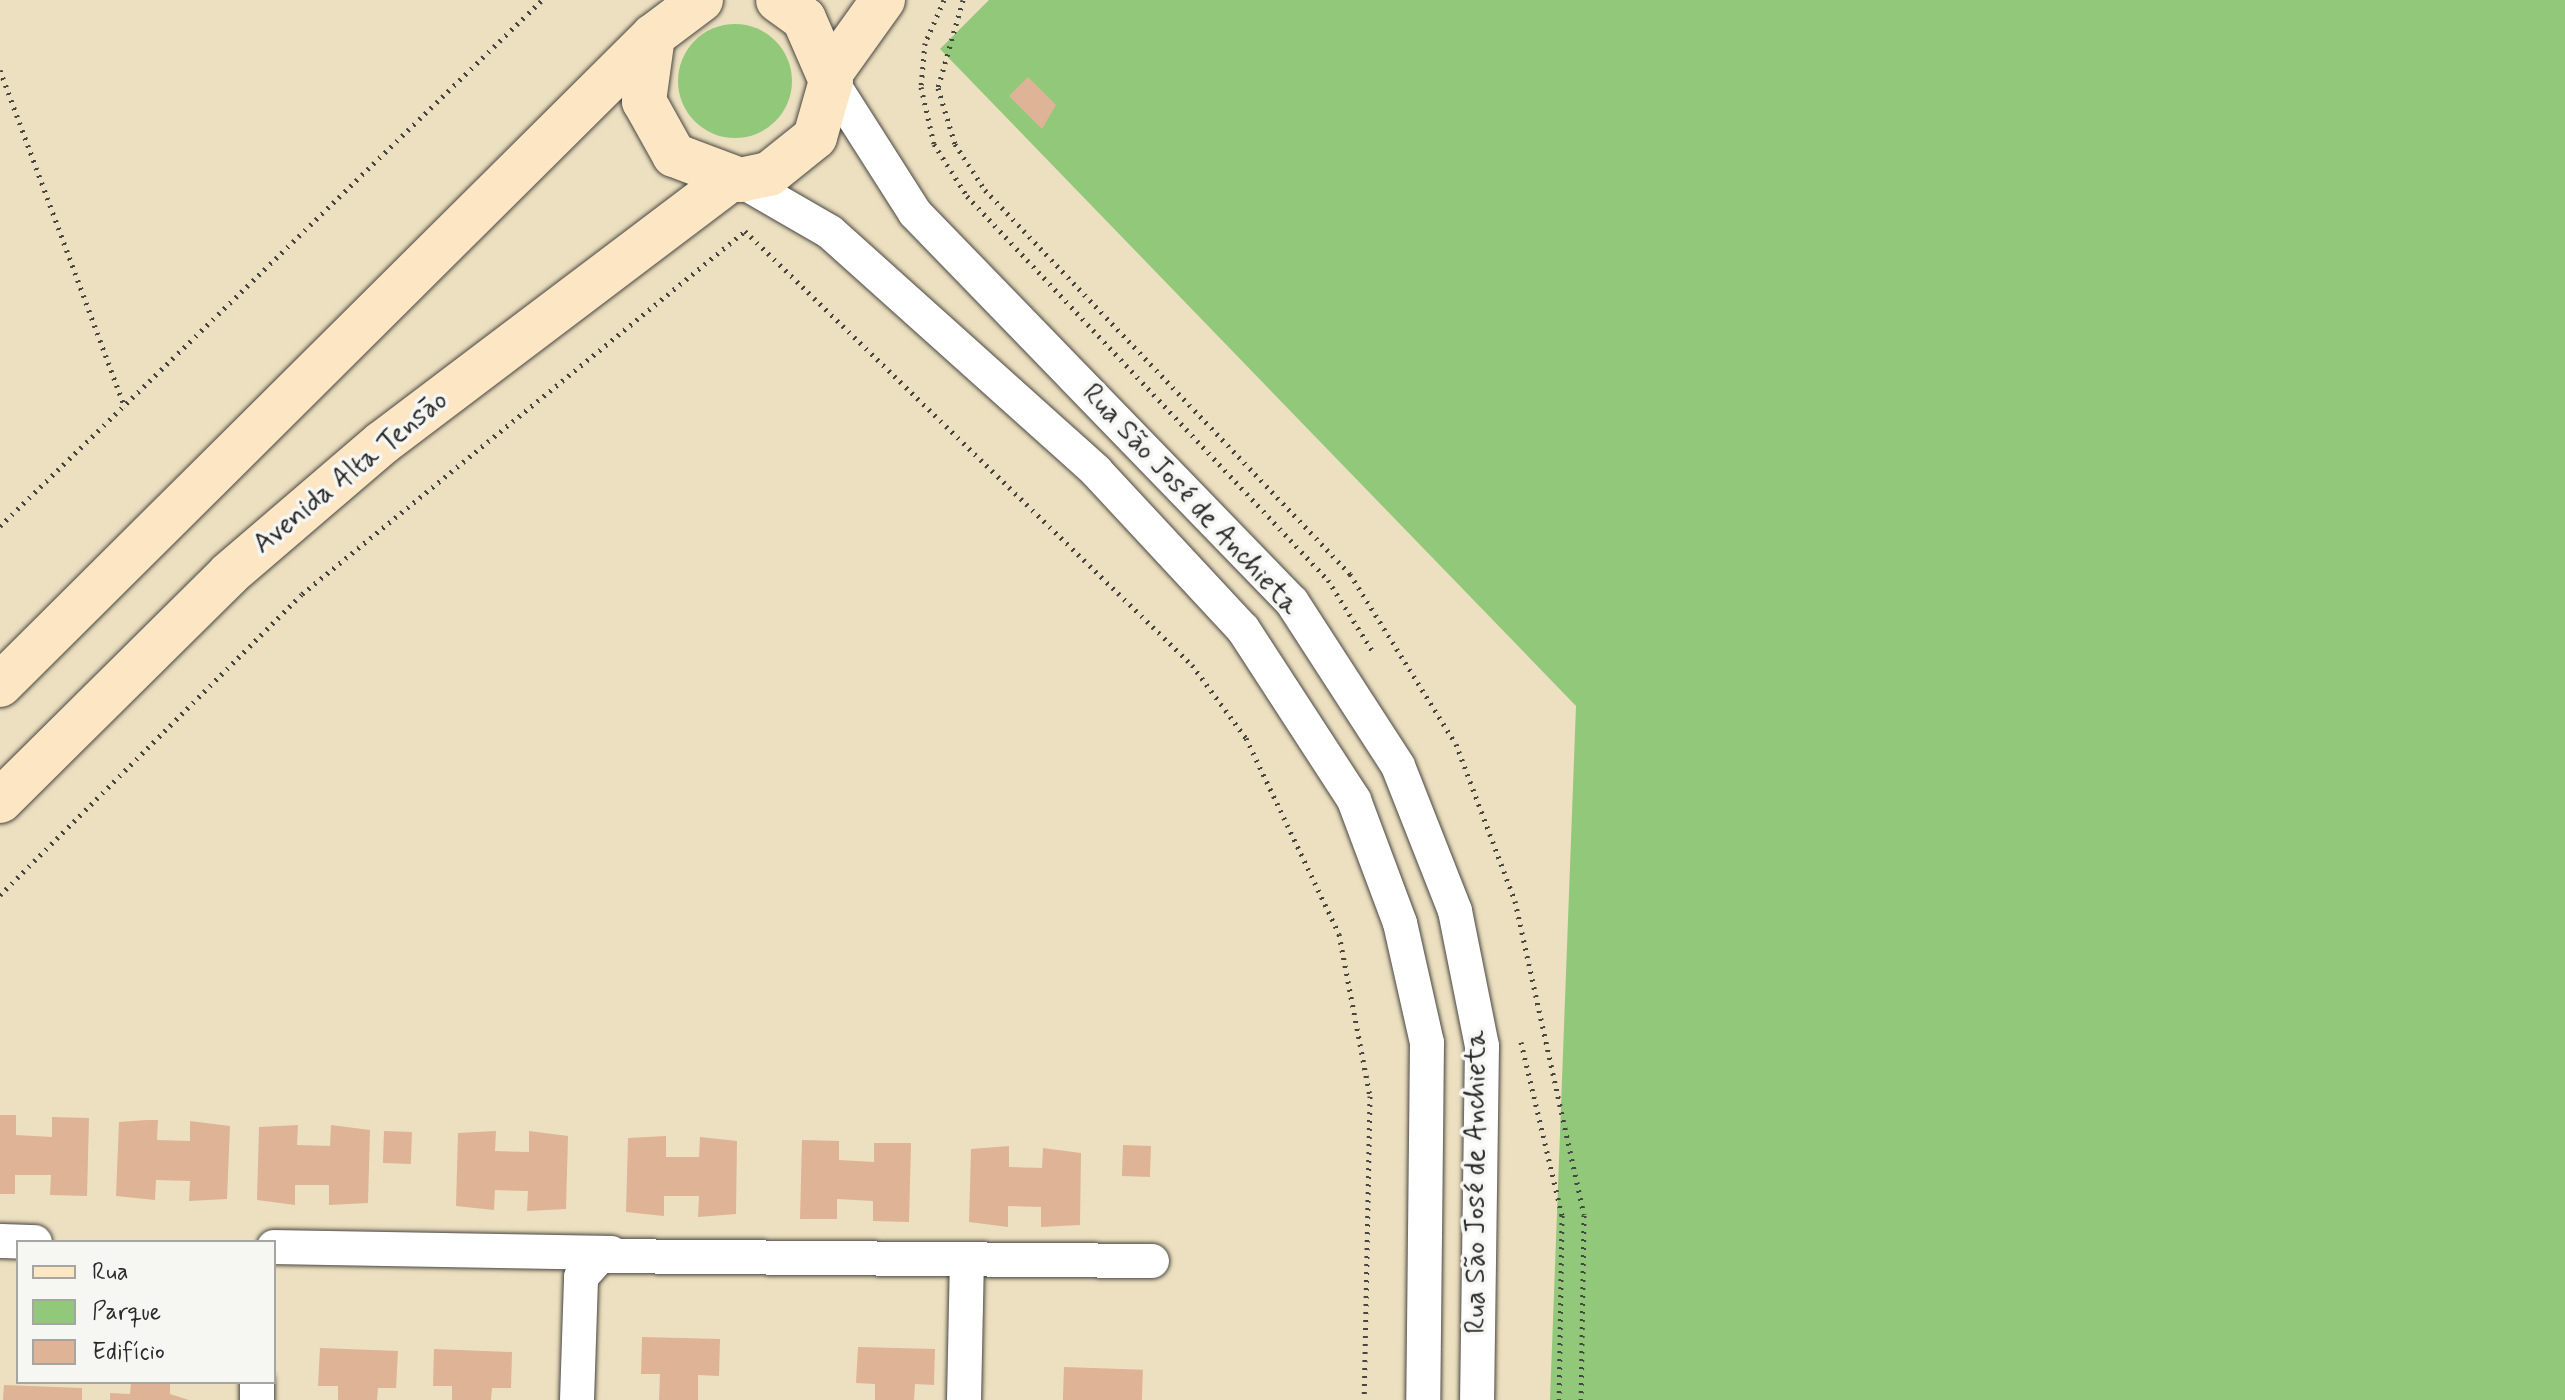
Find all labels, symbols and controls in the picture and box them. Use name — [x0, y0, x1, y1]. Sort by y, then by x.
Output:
street label: Rua São José de Anchieta — [1074, 377, 1306, 623]
street label: Avenida Alta Tensāo — [249, 386, 453, 560]
street label: Rua São José de Anchieta — [1460, 1030, 1494, 1334]
legend — [16, 1240, 276, 1384]
text: Rua — [92, 1257, 129, 1288]
text: Parque — [92, 1297, 161, 1328]
text: Edifício — [92, 1337, 165, 1368]

